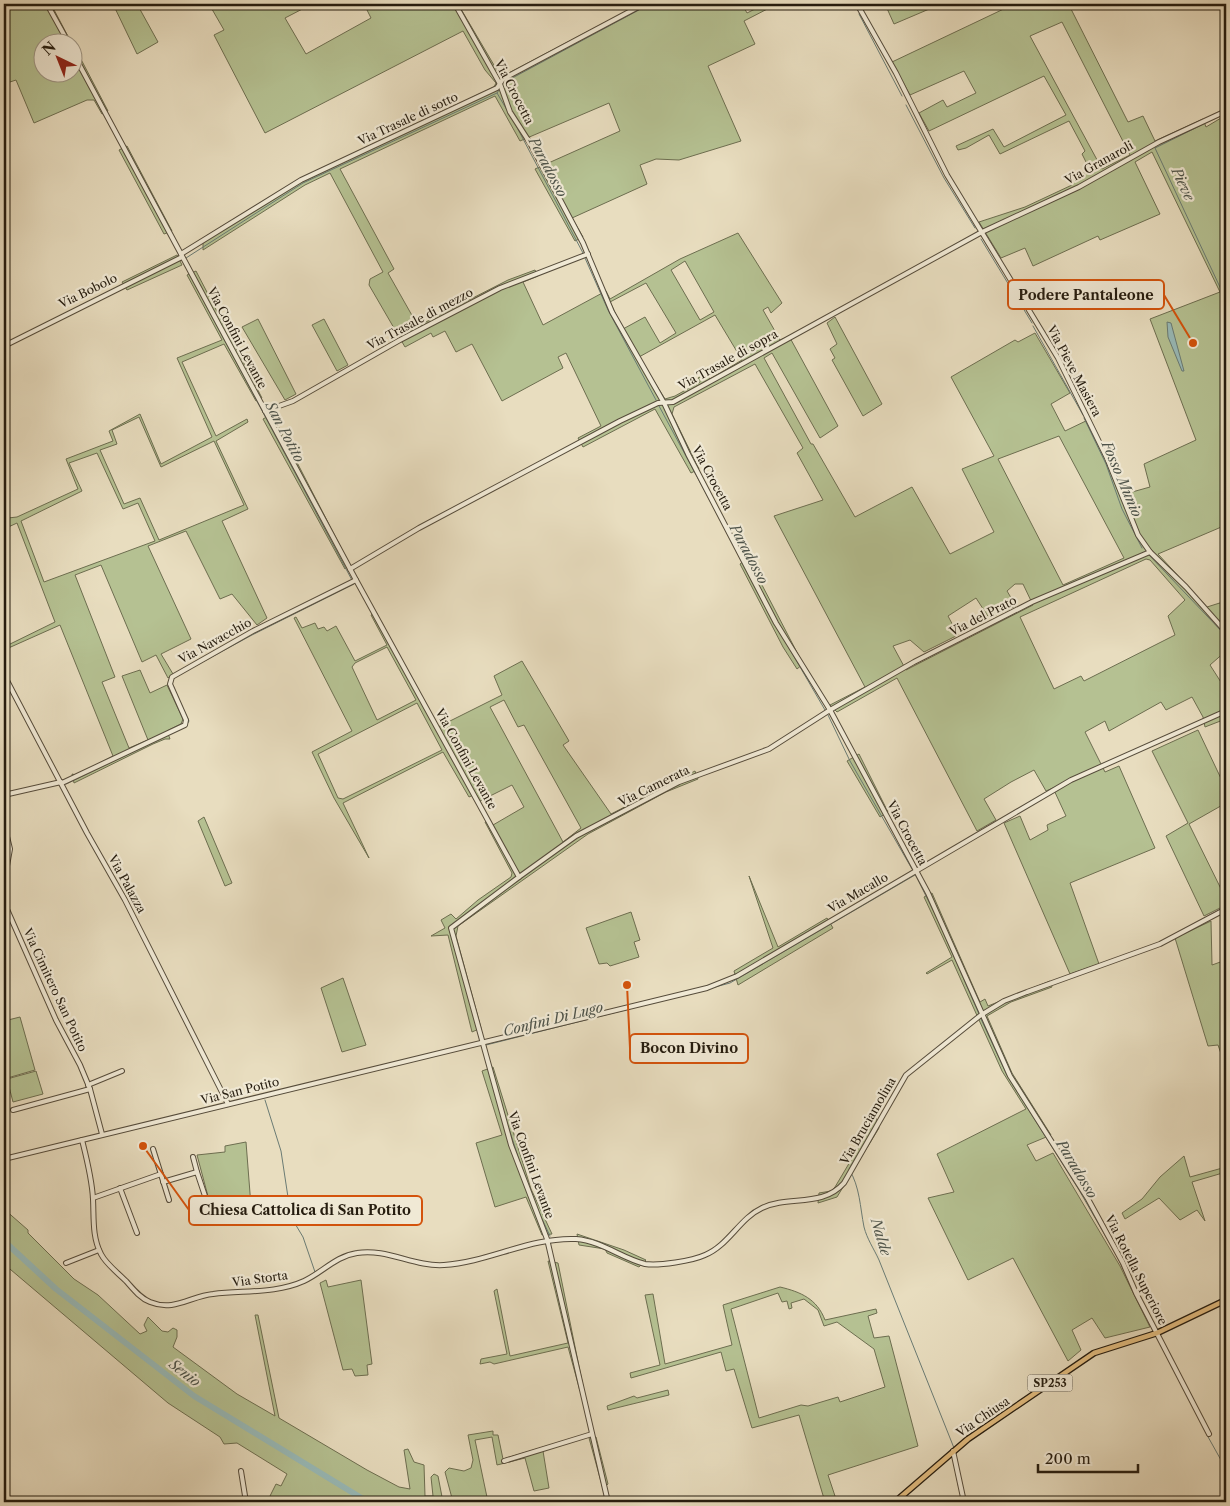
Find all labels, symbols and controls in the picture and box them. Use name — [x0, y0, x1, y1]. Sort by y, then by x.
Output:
north arrow — [32, 32, 82, 82]
text: N — [39, 38, 60, 59]
street label: Via Crocetta — [491, 56, 538, 127]
street label: Via Trasale di sotto — [355, 89, 460, 149]
water label: Paradosso — [524, 133, 571, 200]
street label: Via Granaroli — [1061, 137, 1136, 188]
water label: Pieve — [1167, 164, 1199, 205]
street label: Via Bobolo — [55, 270, 119, 312]
callout: Podere Pantaleone — [1008, 280, 1164, 309]
street label: Via Confini Levante — [204, 283, 271, 391]
street label: Via Trasale di mezzo — [363, 284, 475, 353]
text: Podere Pantaleone — [1018, 286, 1154, 304]
street label: Via Pieve Masiera — [1044, 322, 1105, 420]
street label: Via Trasale di sopra — [674, 326, 781, 394]
water label: San Potito — [261, 398, 309, 466]
water label: Fosso Munio — [1098, 437, 1146, 520]
street label: Via Crocetta — [689, 442, 736, 513]
water label: Paradosso — [725, 520, 772, 587]
street label: Via del Prato — [946, 592, 1019, 639]
street label: Via Navacchio — [175, 614, 254, 667]
street label: Via Confini Levante — [432, 705, 501, 812]
street label: Via Camerata — [615, 762, 692, 810]
street label: Via Crocetta — [884, 797, 931, 868]
street label: Via Palazza — [105, 851, 150, 916]
street label: Via Macallo — [824, 869, 891, 916]
street label: Via Cimitero San Potito — [20, 925, 91, 1054]
water label: Confini Di Lugo — [501, 998, 605, 1040]
callout: Bocon Divino — [630, 1034, 748, 1063]
text: Bocon Divino — [640, 1039, 738, 1057]
street label: Via San Potito — [198, 1074, 281, 1108]
street label: Via Bruciamolina — [836, 1074, 899, 1168]
street label: Via Confini Levante — [505, 1108, 558, 1221]
water label: Paradosso — [1052, 1135, 1102, 1202]
callout: Chiesa Cattolica di San Potito — [189, 1196, 422, 1225]
text: Chiesa Cattolica di San Potito — [199, 1201, 411, 1219]
street label: Via Rotella Superiore — [1102, 1211, 1171, 1328]
water label: Nalde — [867, 1215, 896, 1259]
street label: Via Storta — [230, 1267, 289, 1290]
water label: Senio — [165, 1355, 204, 1391]
road number: SP253 — [1028, 1375, 1072, 1392]
street label: Via Chiusa — [952, 1393, 1013, 1440]
scale bar — [1038, 1441, 1138, 1473]
text: 200 m — [1045, 1449, 1091, 1468]

